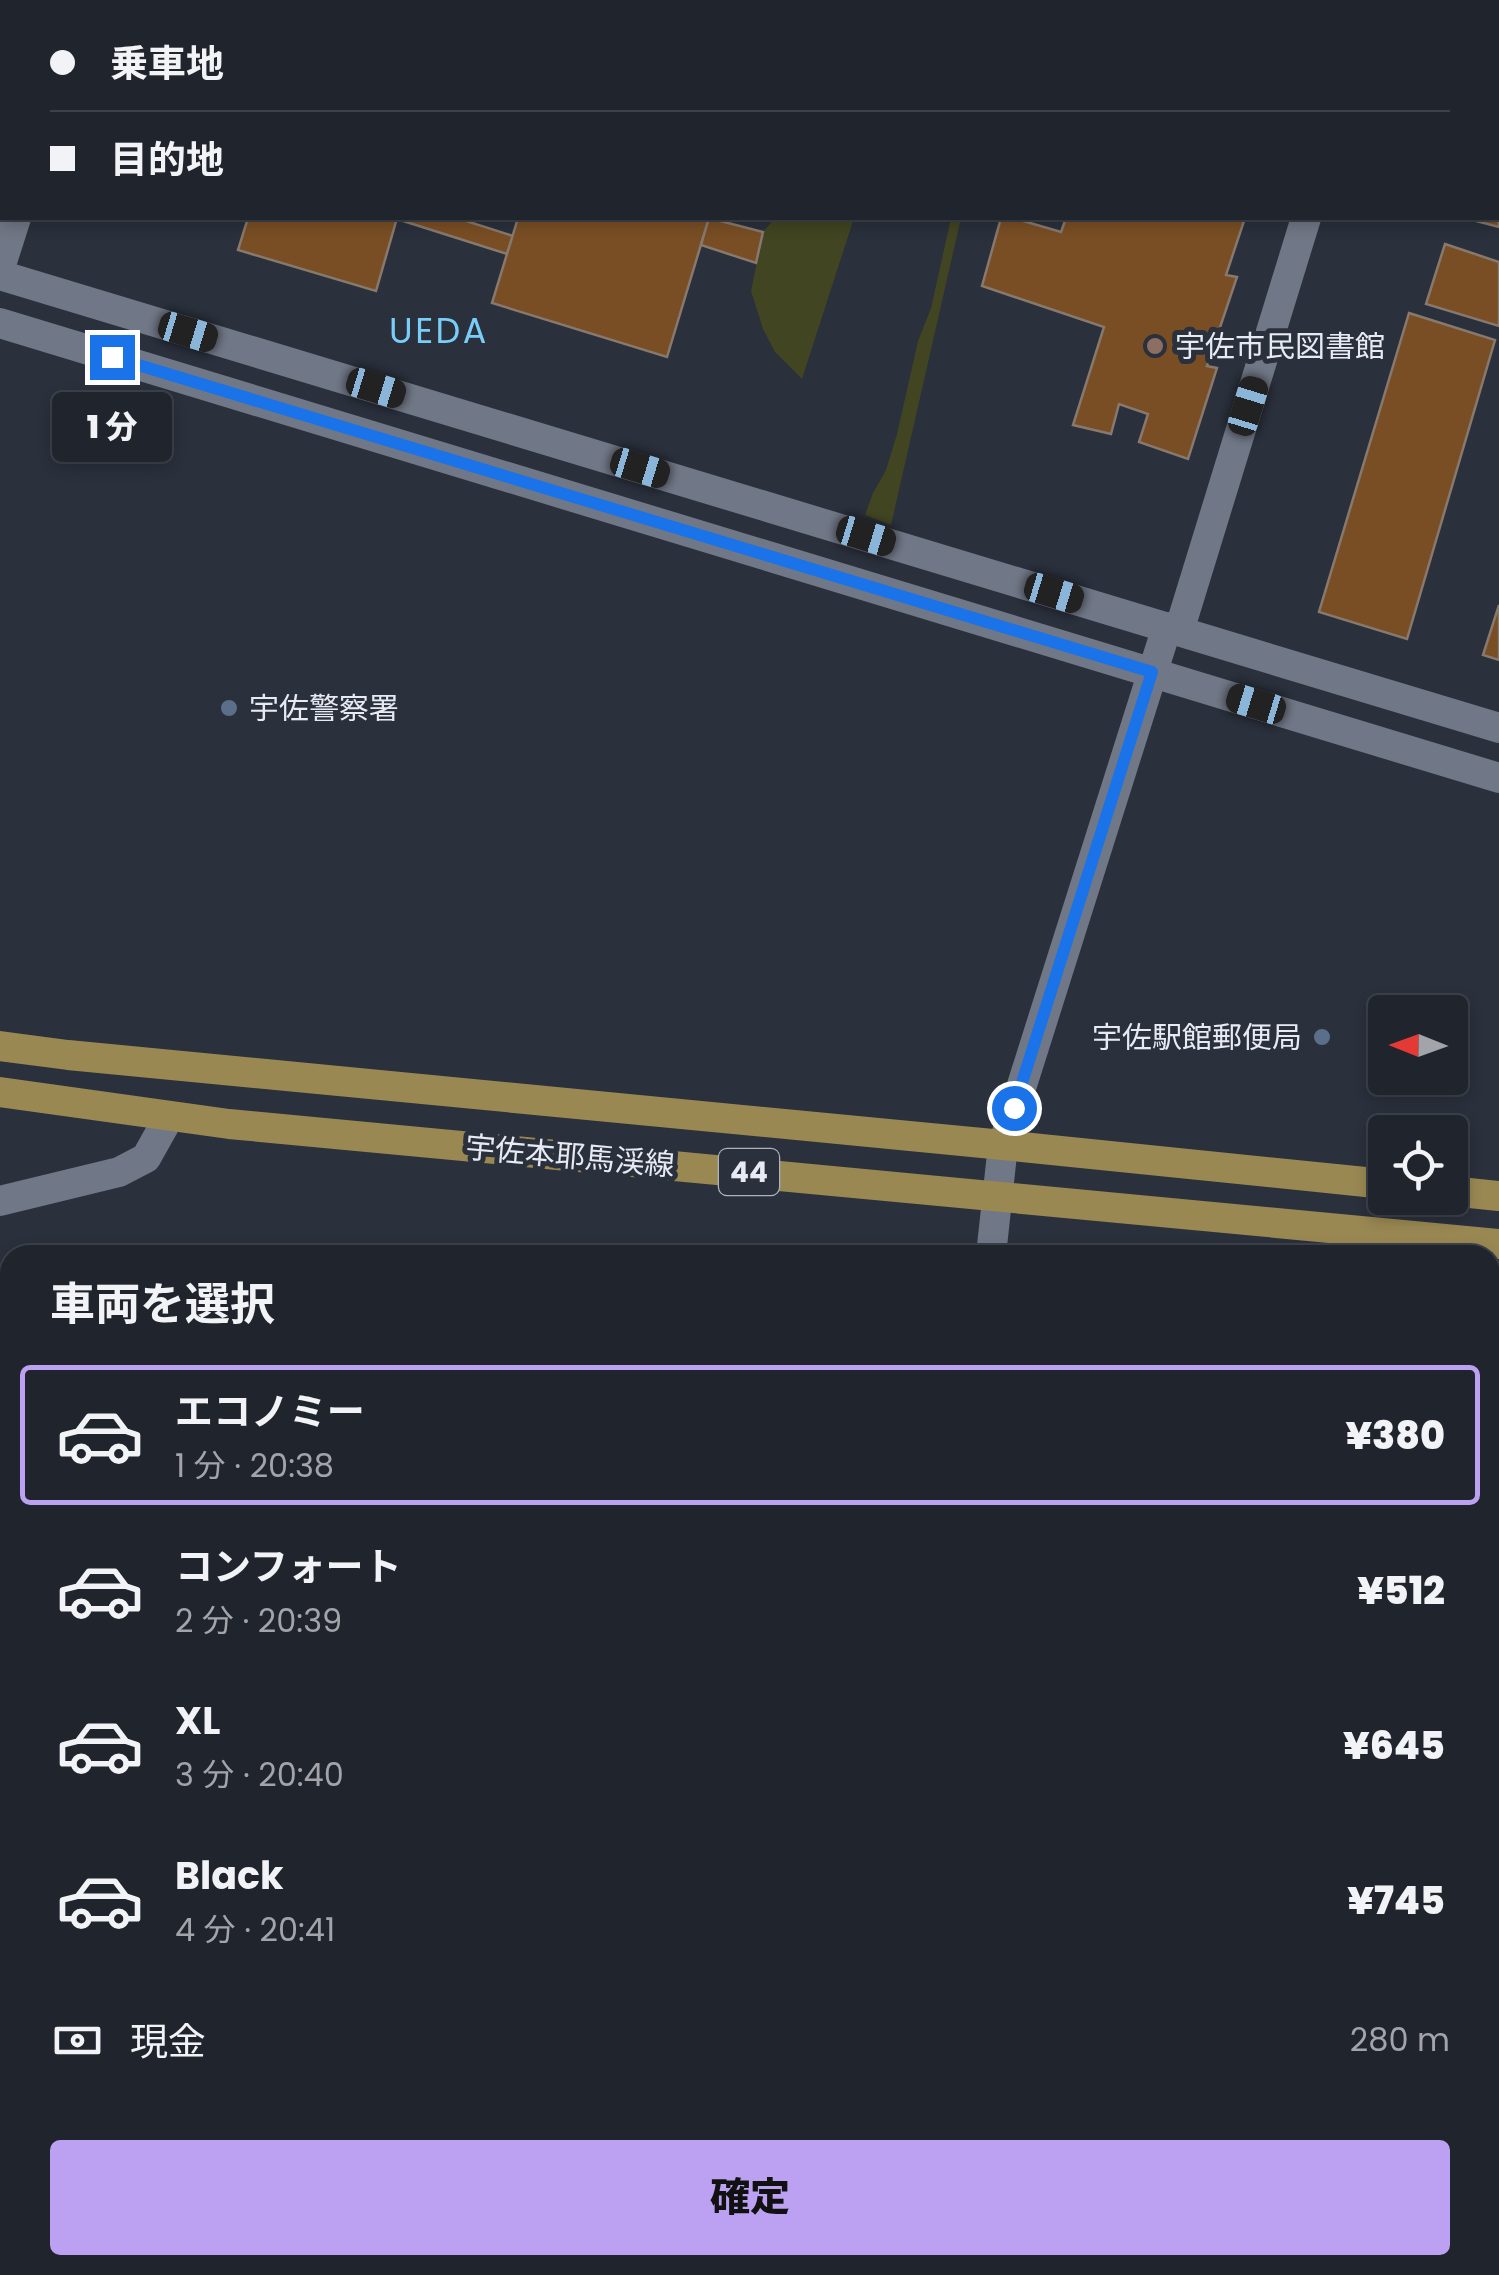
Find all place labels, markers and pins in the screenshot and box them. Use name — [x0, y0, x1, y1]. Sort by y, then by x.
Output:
place label: 宇佐市民図書館 — [1175, 325, 1385, 368]
marker: 宇佐市民図書館 — [1144, 335, 1166, 357]
place label: 宇佐警察署 — [249, 687, 399, 730]
marker: 宇佐警察署 — [218, 697, 240, 719]
place label: 宇佐駅館郵便局 — [1092, 1016, 1302, 1059]
marker: 宇佐駅館郵便局 — [1311, 1026, 1333, 1048]

